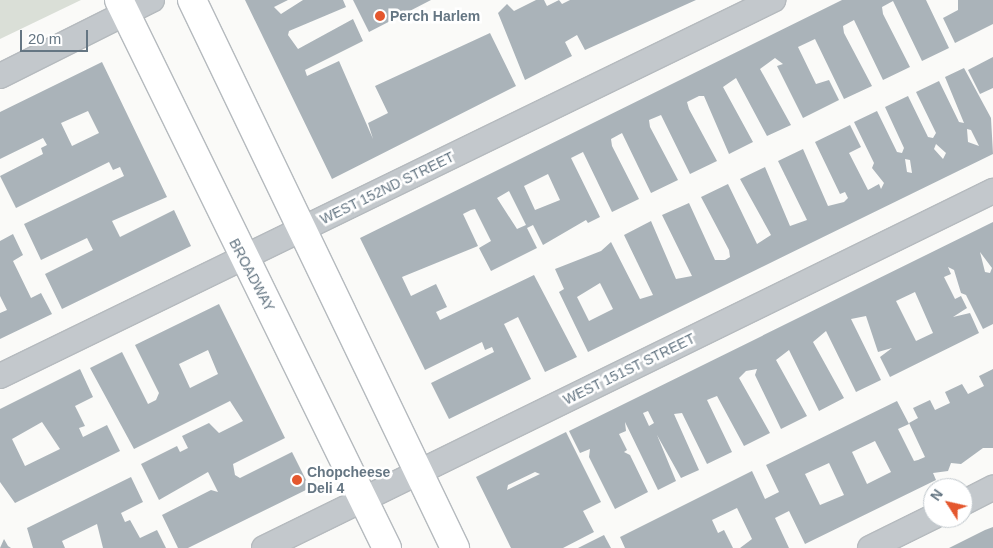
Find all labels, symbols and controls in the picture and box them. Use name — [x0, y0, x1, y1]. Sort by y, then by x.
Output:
place label: Perch Harlem — [390, 8, 480, 24]
marker: Perch Harlem — [374, 10, 386, 22]
scale bar — [22, 20, 90, 52]
text: 20 m — [28, 30, 61, 47]
street label: WEST 152ND STREET — [317, 148, 457, 228]
street label: BROADWAY — [226, 236, 278, 314]
street label: WEST 151ST STREET — [560, 330, 698, 408]
place label: Chopcheese Deli 4 — [307, 464, 390, 497]
marker: Chopcheese Deli 4 — [291, 474, 303, 486]
north arrow — [923, 478, 973, 528]
text: N — [927, 486, 946, 504]

